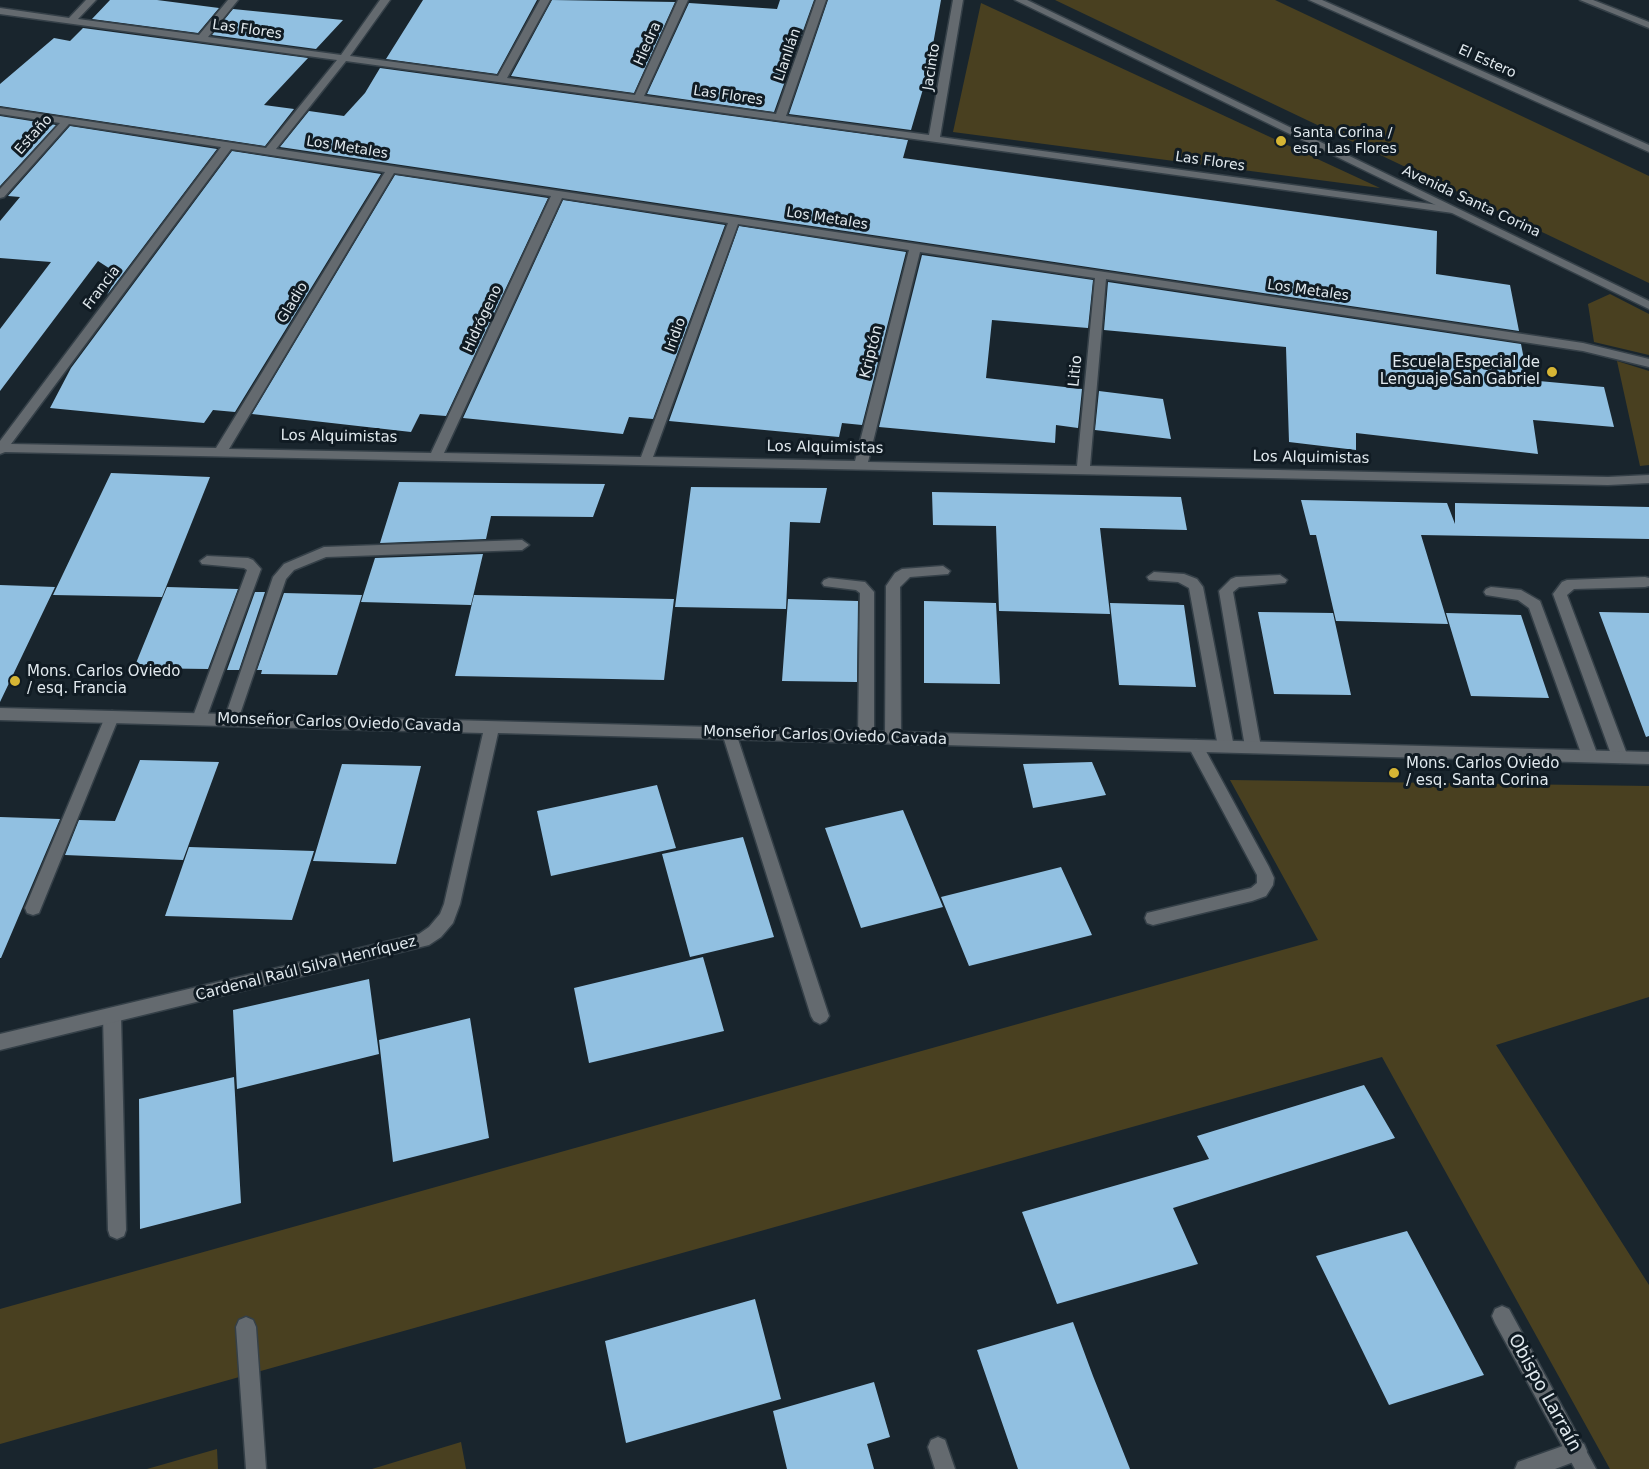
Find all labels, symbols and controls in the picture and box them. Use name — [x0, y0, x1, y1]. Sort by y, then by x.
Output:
street label: Las Flores — [211, 17, 283, 43]
street label: Hiedra — [631, 19, 665, 69]
street label: Llanllán — [771, 27, 805, 83]
street label: Jacinto — [920, 42, 944, 92]
street label: El Estero — [1456, 42, 1518, 82]
street label: Las Flores — [692, 83, 764, 109]
street label: Estaño — [12, 112, 56, 158]
place label: Santa Corina / esq. Las Flores — [1293, 125, 1397, 158]
street label: Los Metales — [305, 133, 389, 163]
marker: Santa Corina / esq. Las Flores — [1274, 134, 1288, 148]
street label: Las Flores — [1174, 149, 1246, 175]
street label: Avenida Santa Corina — [1399, 163, 1543, 241]
street label: Los Metales — [785, 204, 869, 234]
street label: Francia — [80, 263, 124, 313]
street label: Los Metales — [1266, 277, 1350, 305]
street label: Gladio — [274, 280, 312, 326]
street label: Hidrógeno — [460, 283, 506, 355]
street label: Iridio — [662, 316, 690, 354]
street label: Kriptón — [857, 323, 887, 381]
street label: Litio — [1065, 354, 1087, 388]
place label: Escuela Especial de Lenguaje San Gabriel — [1380, 354, 1540, 389]
marker: Escuela Especial de Lenguaje San Gabriel — [1545, 365, 1559, 379]
street label: Los Alquimistas — [280, 427, 398, 447]
street label: Los Alquimistas — [766, 438, 884, 458]
street label: Los Alquimistas — [1252, 448, 1370, 468]
place label: Mons. Carlos Oviedo / esq. Francia — [27, 663, 181, 698]
marker: Mons. Carlos Oviedo / esq. Francia — [8, 674, 22, 688]
street label: Monseñor Carlos Oviedo Cavada — [217, 710, 461, 736]
street label: Monseñor Carlos Oviedo Cavada — [703, 723, 947, 749]
place label: Mons. Carlos Oviedo / esq. Santa Corina — [1406, 755, 1560, 790]
marker: Mons. Carlos Oviedo / esq. Santa Corina — [1387, 766, 1401, 780]
street label: Cardenal Raúl Silva Henríquez — [194, 933, 418, 1005]
street label: Obispo Larraín — [1503, 1330, 1585, 1456]

